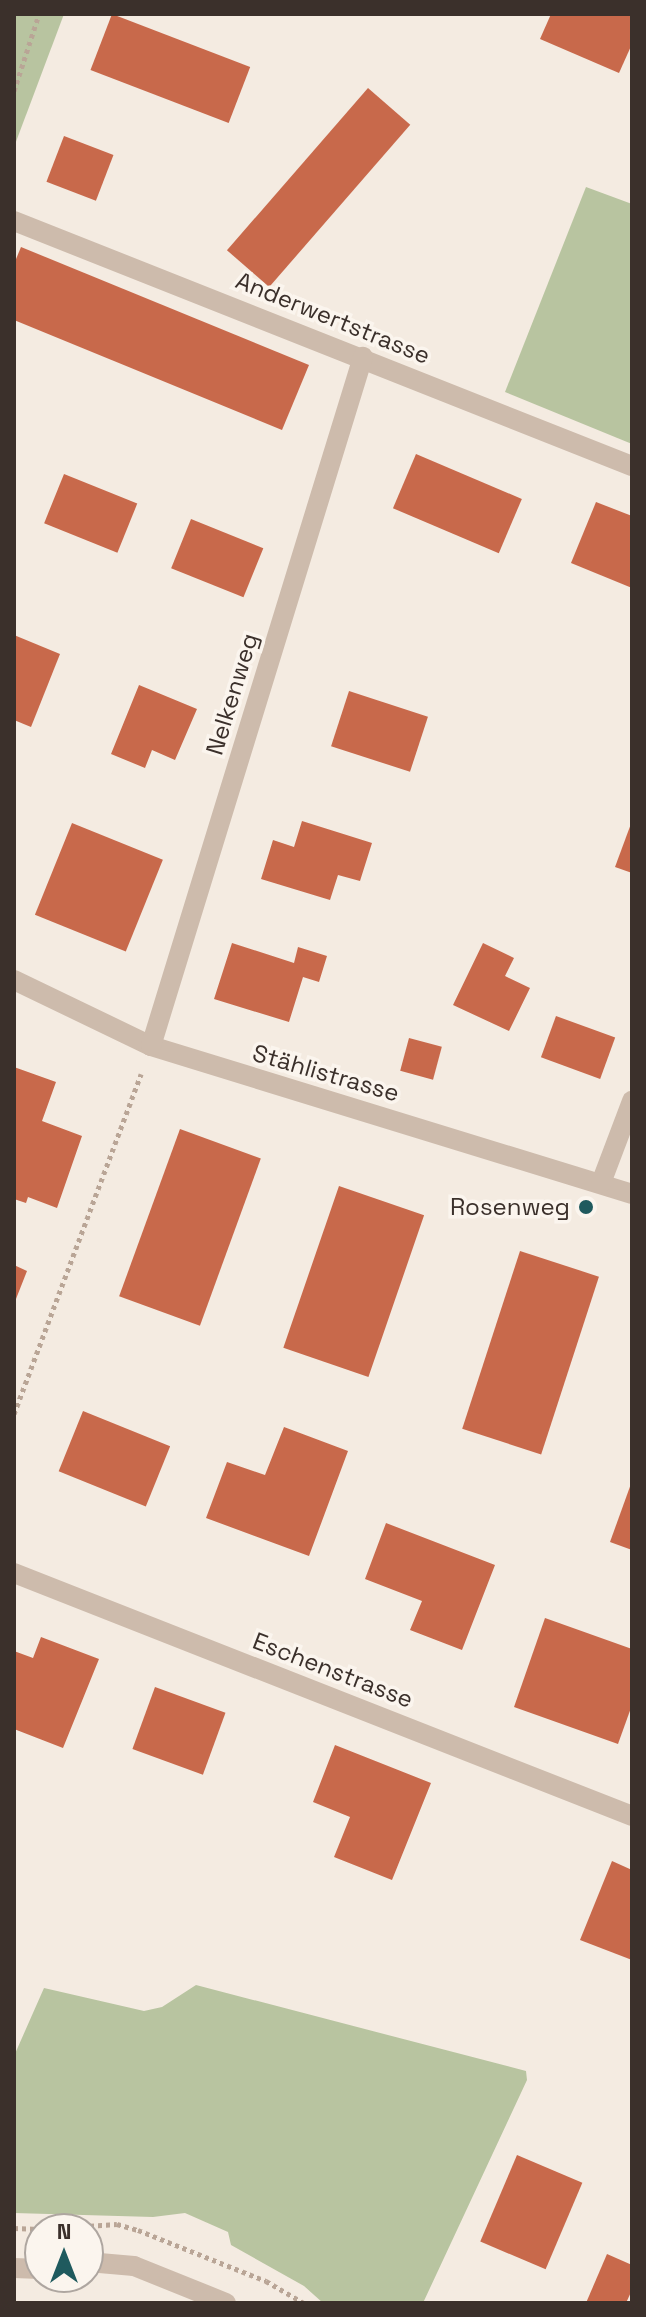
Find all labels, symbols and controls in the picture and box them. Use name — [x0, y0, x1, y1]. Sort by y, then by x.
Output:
street label: Anderwertstrasse — [232, 266, 434, 370]
street label: Nelkenweg — [200, 630, 264, 758]
street label: Stählistrasse — [249, 1038, 403, 1108]
place label: Rosenweg — [450, 1193, 570, 1221]
marker: Rosenweg — [577, 1198, 595, 1216]
street label: Eschenstrasse — [249, 1626, 417, 1714]
north arrow — [24, 2213, 104, 2293]
text: N — [57, 2217, 71, 2245]

